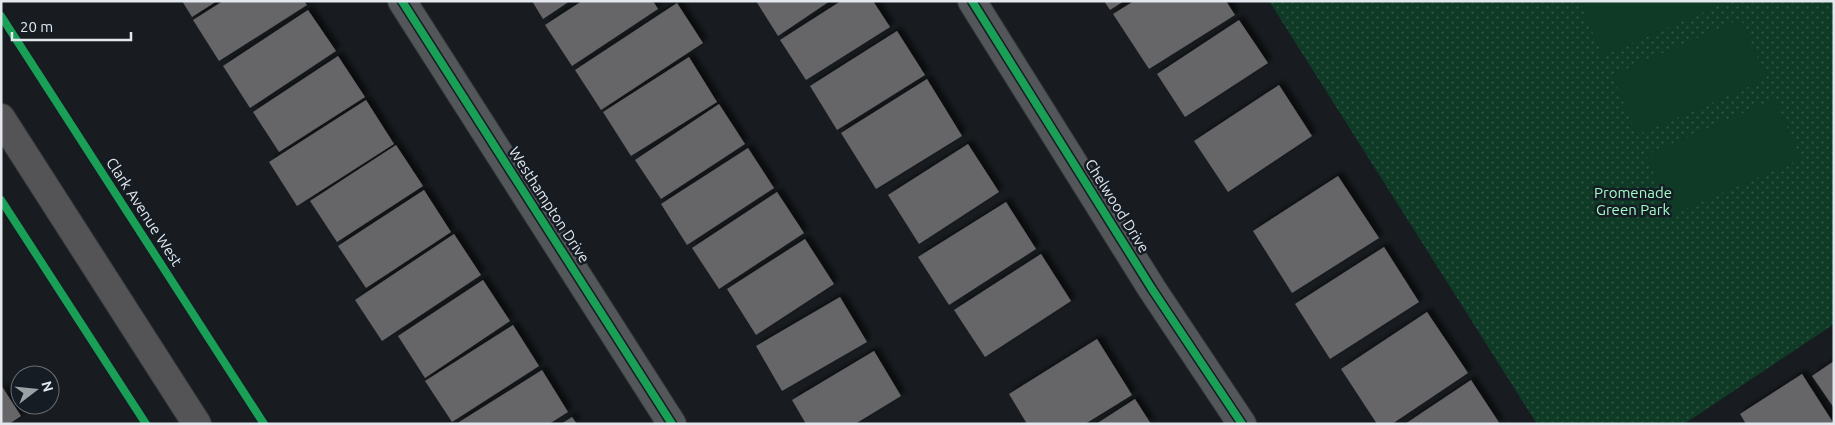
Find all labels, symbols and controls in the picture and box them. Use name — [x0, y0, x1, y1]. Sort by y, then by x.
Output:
scale bar — [12, 10, 131, 42]
text: 20 m — [20, 18, 53, 35]
street label: Westhampton Drive — [506, 144, 593, 266]
street label: Clark Avenue West — [103, 154, 186, 269]
street label: Chelwood Drive — [1082, 156, 1153, 256]
park label: Promenade Green Park — [1594, 184, 1672, 218]
north arrow — [10, 365, 60, 415]
text: N — [38, 379, 57, 394]

